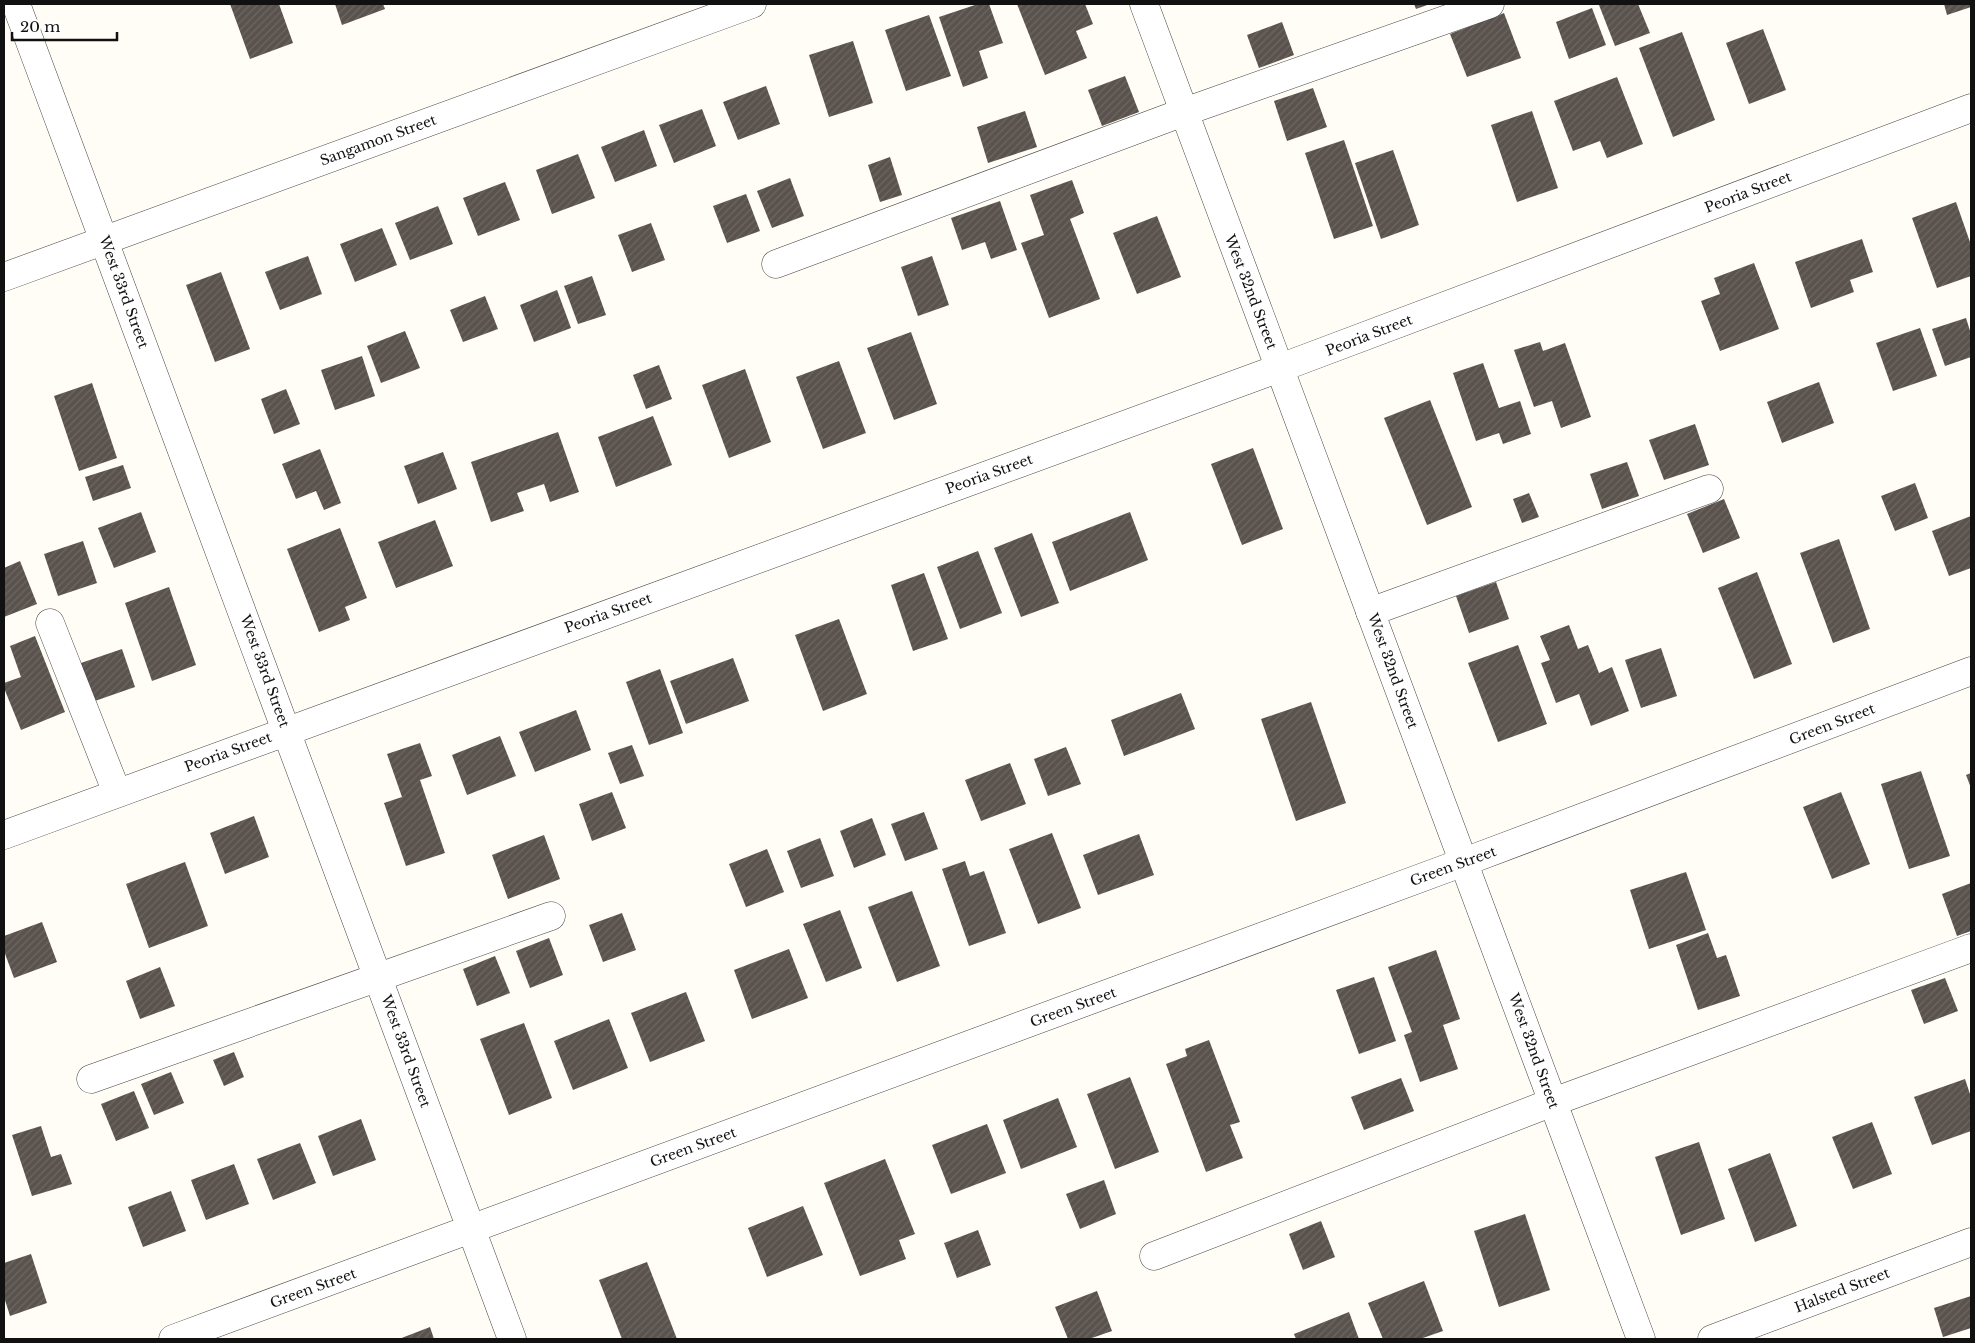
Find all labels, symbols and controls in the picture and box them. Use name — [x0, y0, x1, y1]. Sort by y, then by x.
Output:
scale bar — [12, 10, 118, 42]
text: 20 m — [20, 17, 60, 36]
street label: Sangamon Street — [317, 110, 439, 169]
street label: Peoria Street — [1702, 167, 1795, 217]
street label: West 32nd Street — [1220, 231, 1281, 353]
street label: West 33rd Street — [95, 232, 153, 351]
street label: Peoria Street — [1323, 310, 1416, 360]
street label: Peoria Street — [943, 450, 1036, 498]
street label: Peoria Street — [562, 589, 655, 637]
street label: West 32nd Street — [1363, 610, 1422, 732]
street label: West 33rd Street — [236, 611, 294, 730]
street label: Green Street — [1787, 699, 1878, 749]
street label: Peoria Street — [182, 728, 275, 776]
street label: Green Street — [1407, 842, 1499, 890]
street label: Green Street — [1027, 983, 1119, 1031]
street label: West 32nd Street — [1504, 990, 1563, 1112]
street label: West 33rd Street — [377, 991, 435, 1110]
street label: Green Street — [647, 1123, 739, 1171]
street label: Halsted Street — [1792, 1263, 1893, 1316]
street label: Green Street — [267, 1264, 359, 1312]

